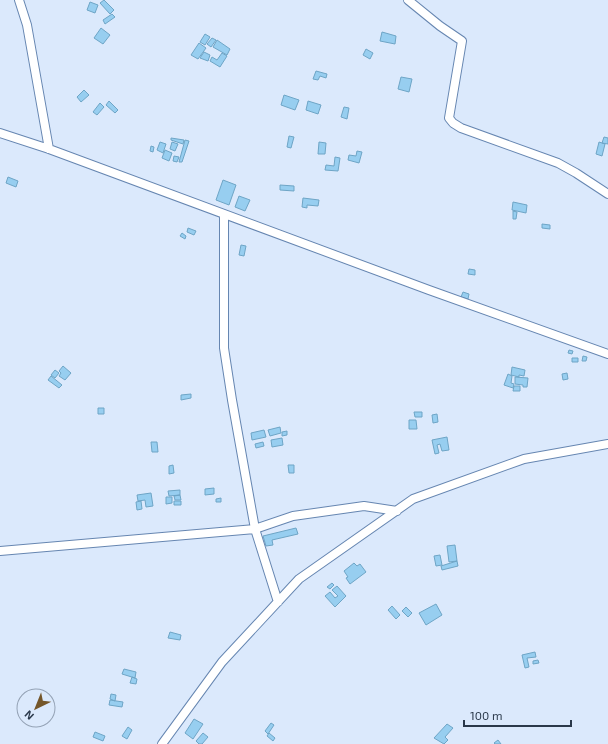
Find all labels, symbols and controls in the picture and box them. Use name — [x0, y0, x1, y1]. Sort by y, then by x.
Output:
north arrow — [16, 688, 56, 728]
scale bar — [464, 702, 571, 728]
text: N — [21, 708, 36, 723]
text: 100 m — [470, 708, 502, 722]

